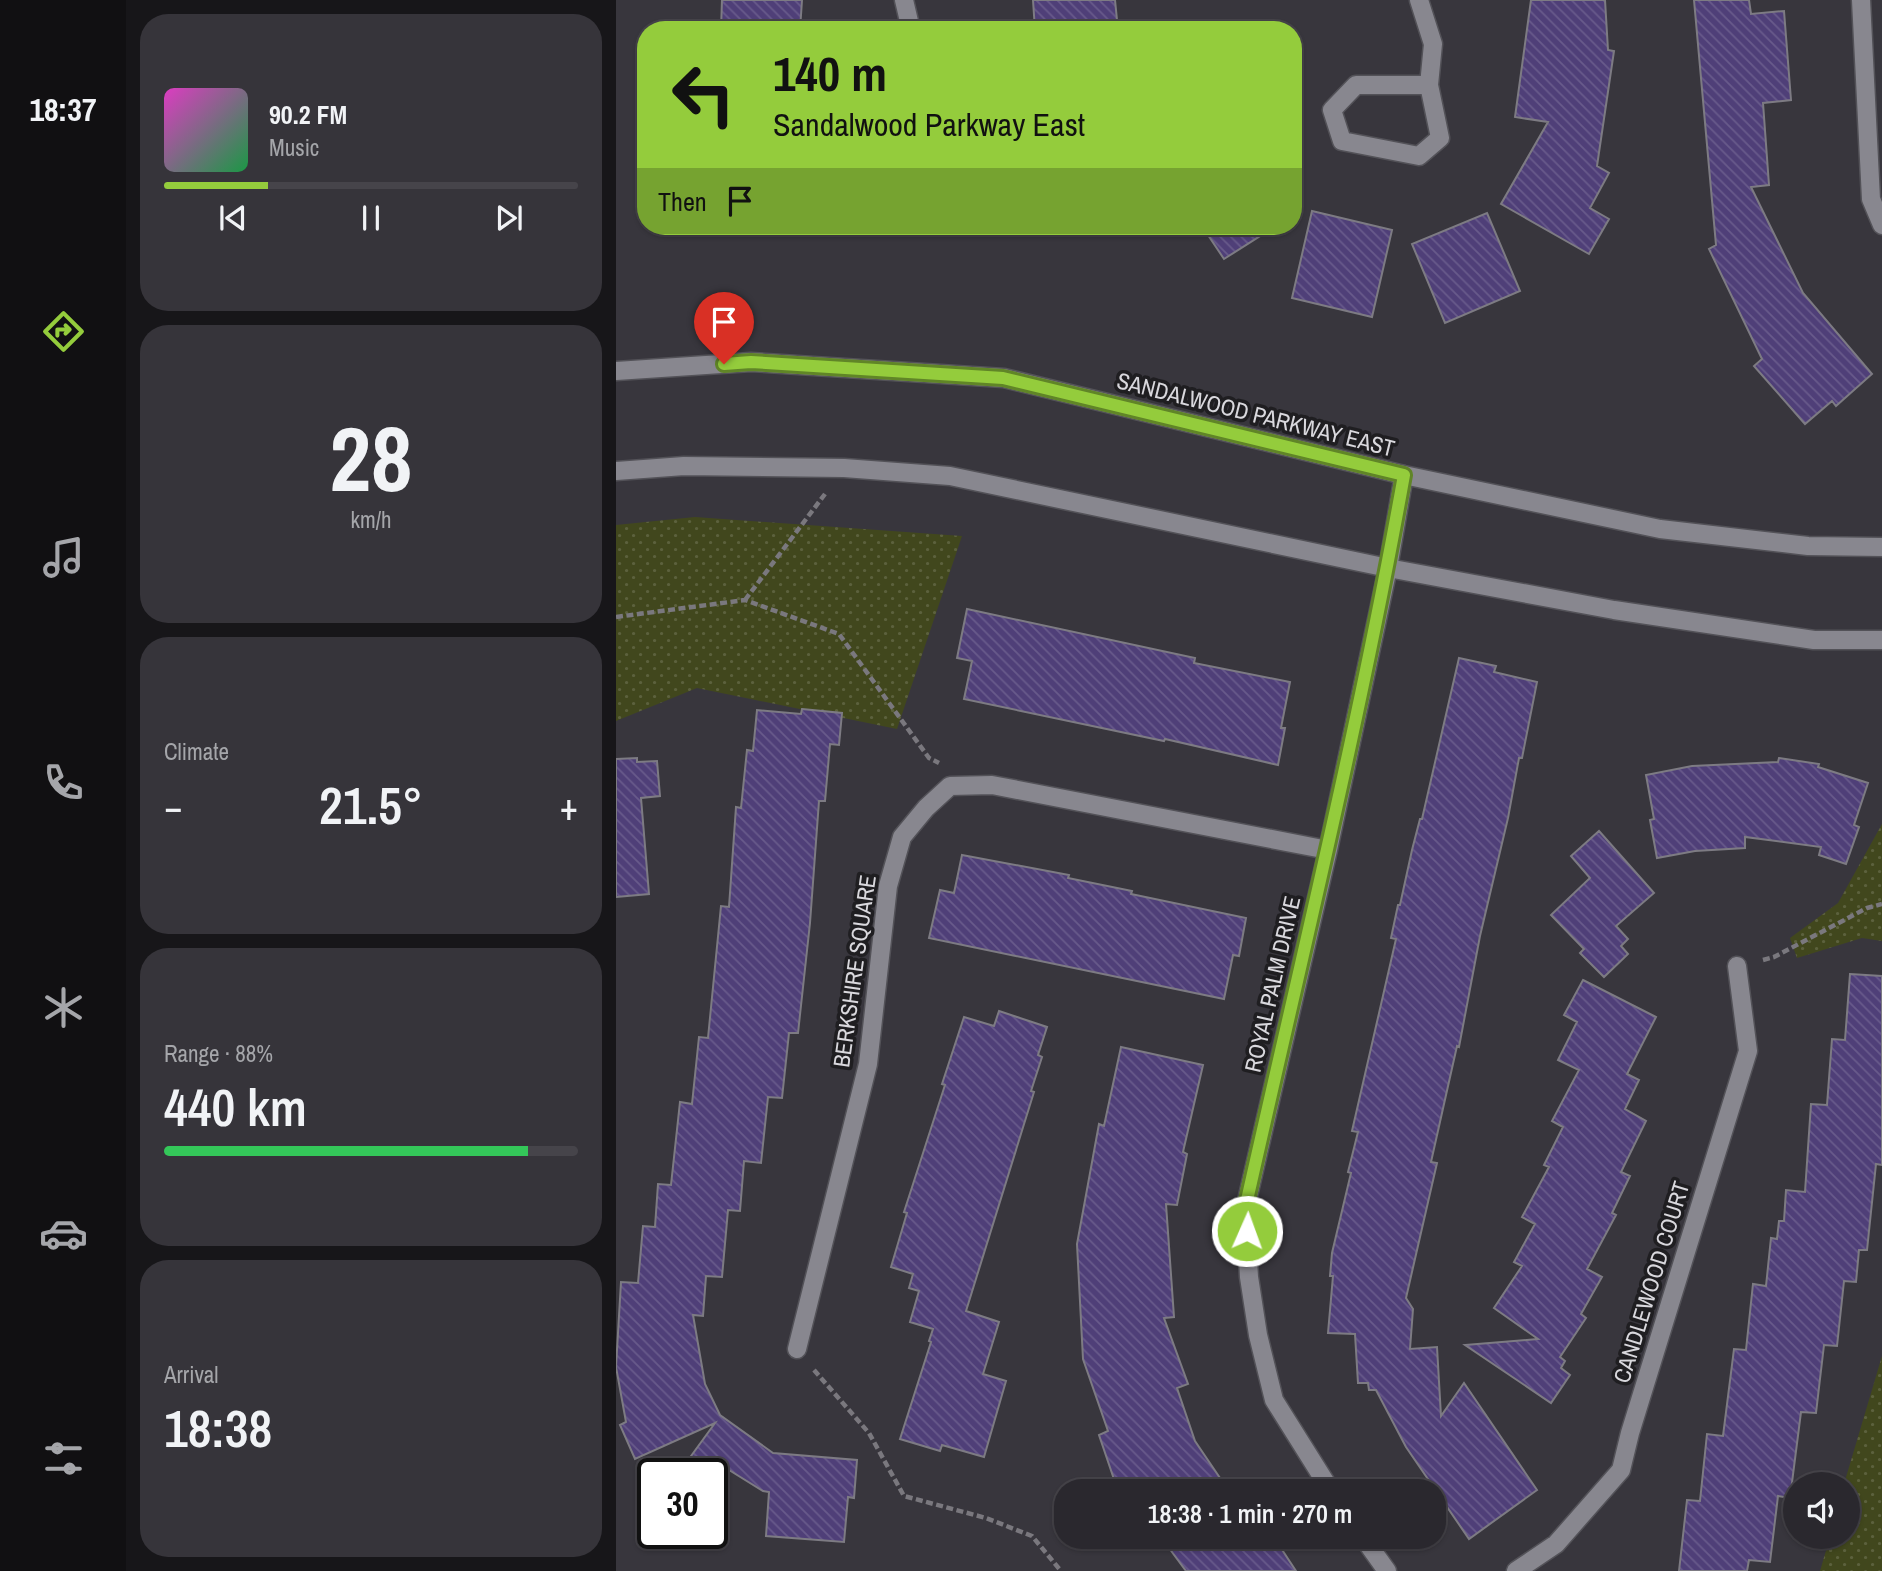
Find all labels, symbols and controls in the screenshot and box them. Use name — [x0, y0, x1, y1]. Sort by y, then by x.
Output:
text: 140 m — [773, 40, 887, 106]
icon: left — [658, 49, 749, 140]
text: 18:37 — [29, 88, 97, 131]
text: 90.2 FM — [269, 97, 347, 132]
text: Sandalwood Parkway East — [773, 103, 1085, 146]
text: Music — [269, 132, 319, 163]
icon: arrive — [721, 182, 759, 220]
text: Then — [658, 184, 707, 219]
icon: previous — [214, 199, 252, 237]
icon: pause — [352, 199, 390, 237]
icon: next — [490, 199, 528, 237]
pin — [694, 292, 754, 364]
icon: arrive — [705, 303, 743, 341]
icon: directions — [39, 307, 88, 356]
street label: SANDALWOOD PARKWAY EAST — [1114, 364, 1399, 464]
text: 28 — [330, 397, 413, 519]
text: km/h — [351, 504, 391, 535]
icon: music — [39, 533, 88, 582]
text: Climate — [164, 736, 229, 767]
icon: phone — [39, 758, 88, 807]
text: 21.5° — [319, 770, 423, 840]
text: − — [164, 781, 182, 832]
text: + — [560, 781, 578, 832]
street label: BERKSHIRE SQUARE — [825, 873, 883, 1069]
street label: ROYAL PALM DRIVE — [1237, 893, 1307, 1075]
icon: climate — [39, 983, 88, 1032]
text: Range · 88% — [164, 1038, 273, 1069]
text: 440 km — [164, 1072, 307, 1142]
street label: CANDLEWOOD COURT — [1606, 1177, 1697, 1387]
position arrow — [1210, 1194, 1284, 1268]
icon: car — [39, 1209, 88, 1258]
text: Arrival — [164, 1359, 219, 1390]
text: 18:38 — [164, 1393, 272, 1463]
icon: filters — [39, 1434, 88, 1483]
speed limit sign: 30 — [637, 1458, 728, 1549]
map controls — [1783, 1472, 1860, 1549]
button: sound — [1783, 1472, 1860, 1549]
text: 18:38 · 1 min · 270 m — [1148, 1496, 1352, 1531]

